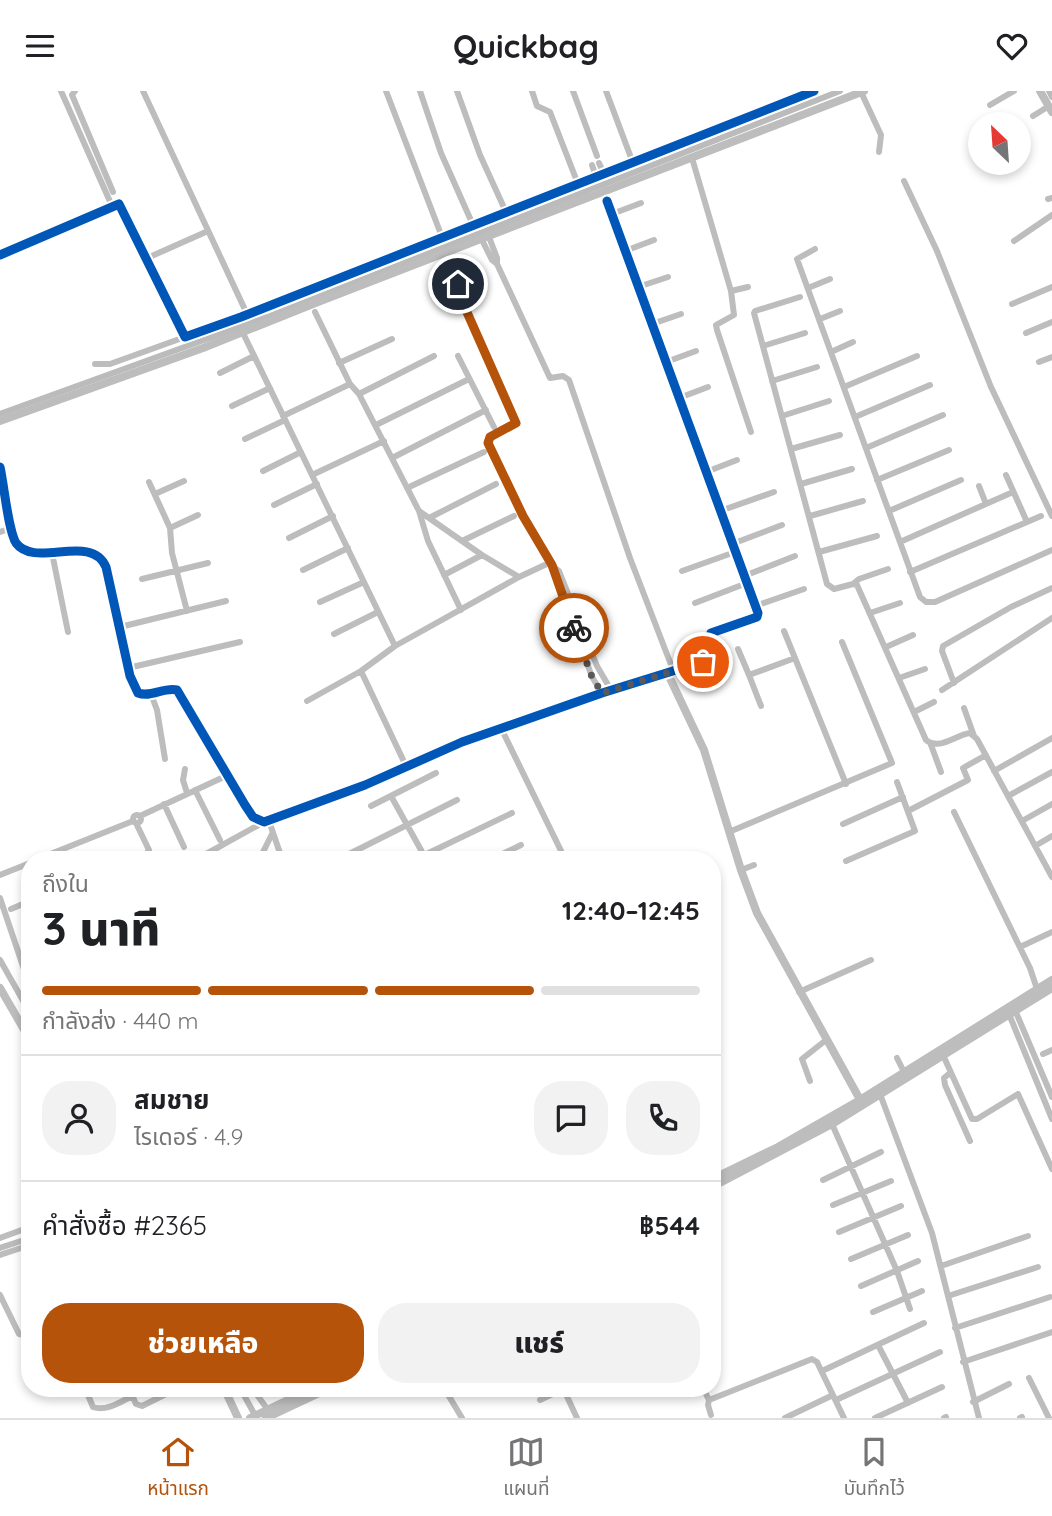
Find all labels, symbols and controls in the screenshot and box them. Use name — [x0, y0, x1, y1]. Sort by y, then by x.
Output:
text: Quickbag — [453, 26, 599, 66]
icon: menu — [21, 27, 59, 65]
icon: heart — [993, 27, 1031, 65]
north arrow — [968, 112, 1031, 175]
map controls — [968, 112, 1031, 175]
pin — [428, 254, 488, 314]
icon: home — [439, 265, 477, 303]
courier — [539, 593, 609, 663]
icon: bike — [555, 609, 593, 647]
pin — [673, 632, 733, 692]
icon: bag — [684, 643, 722, 681]
text: ถึงใน — [42, 869, 89, 898]
text: 12:40–12:45 — [562, 894, 700, 927]
text: 3 นาที — [42, 899, 160, 957]
text: กำลังส่ง · 440 m — [42, 1006, 198, 1035]
button: person — [42, 1081, 116, 1155]
button: chat — [534, 1081, 608, 1155]
button: phone — [626, 1081, 700, 1155]
text: สมชาย — [134, 1083, 210, 1116]
text: ไรเดอร์ · 4.9 — [134, 1122, 243, 1151]
text: คำสั่งซื้อ #2365 — [42, 1209, 207, 1242]
text: ฿544 — [639, 1209, 700, 1242]
button: ช่วยเหลือ — [42, 1303, 364, 1383]
button: แชร์ — [378, 1303, 700, 1383]
tab: หน้าแรก — [147, 1433, 209, 1504]
tab: แผนที่ — [503, 1433, 550, 1504]
tab: บันทึกไว้ — [844, 1433, 905, 1504]

